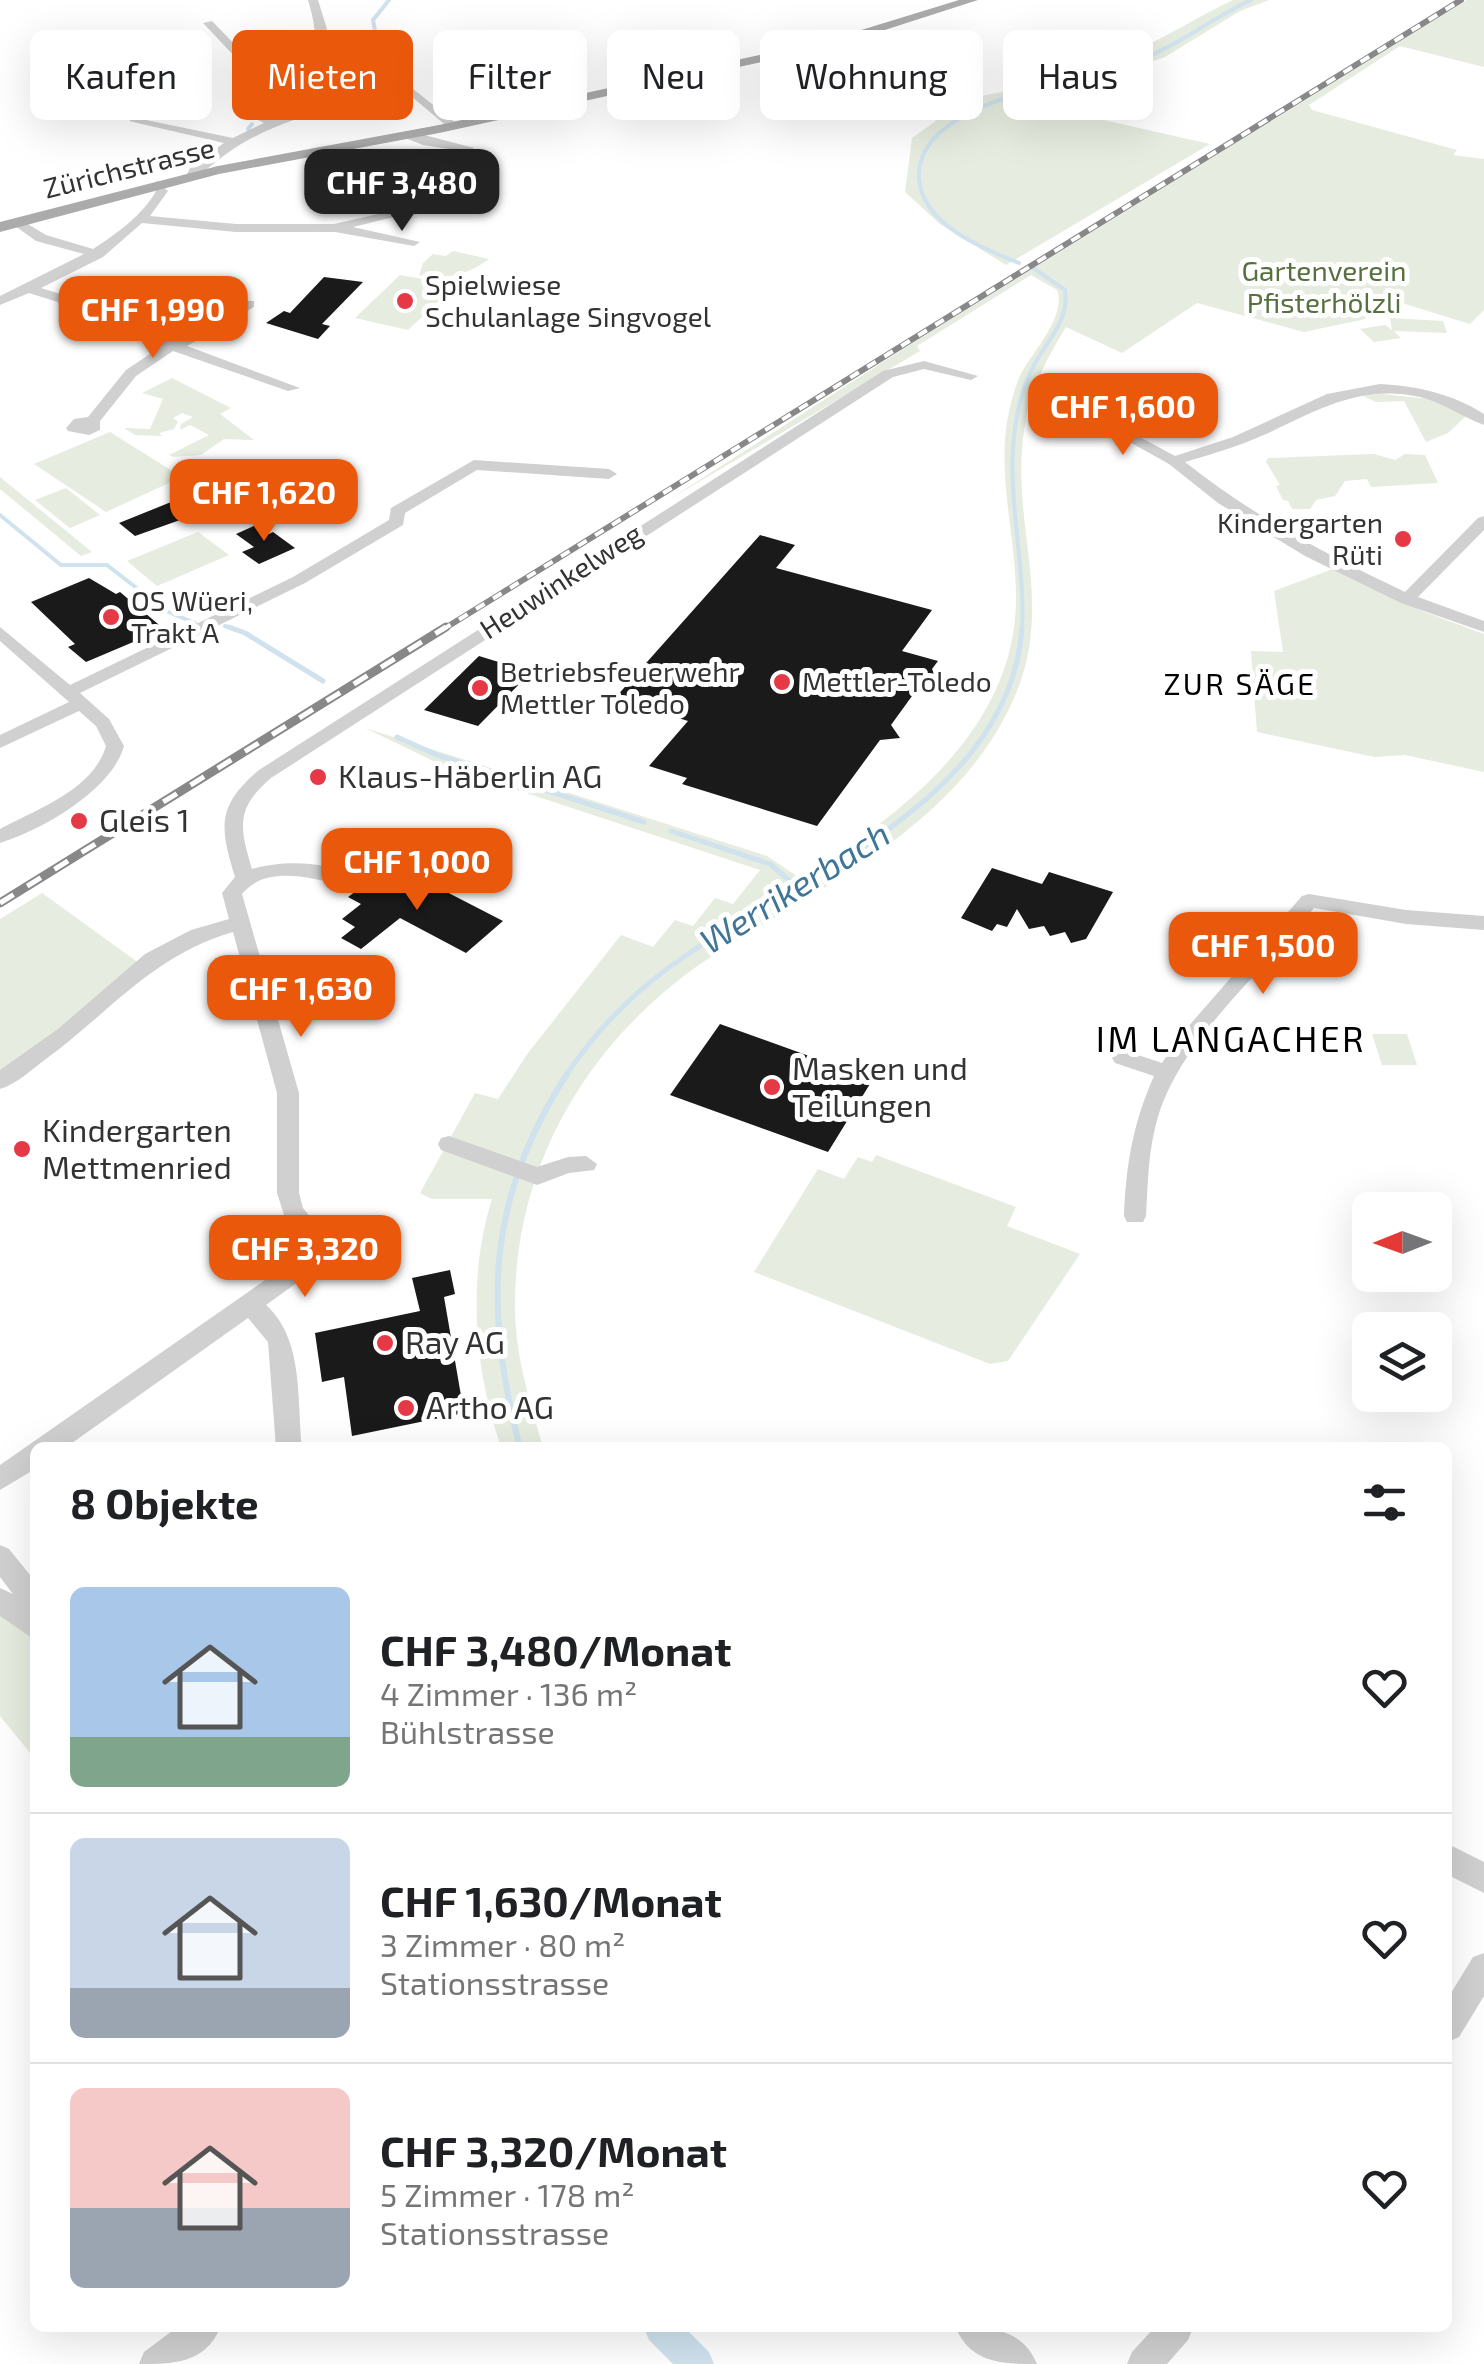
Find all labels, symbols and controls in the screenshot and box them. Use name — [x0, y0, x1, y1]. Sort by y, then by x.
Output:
chip: Kaufen — [30, 30, 212, 120]
chip: Mieten — [232, 30, 413, 120]
chip: Filter — [433, 30, 587, 120]
chip: Neu — [607, 30, 740, 120]
chip: Wohnung — [760, 30, 983, 120]
chip: Haus — [1003, 30, 1153, 120]
street label: Zürichstrasse — [40, 129, 218, 205]
pin: CHF 3,480 — [288, 149, 516, 234]
text: CHF 3,480 — [326, 162, 478, 200]
park label: Gartenverein Pfisterhölzli — [1242, 253, 1406, 319]
place label: Spielwiese Schulanlage Singvogel — [425, 267, 712, 333]
pin: CHF 1,990 — [39, 276, 267, 361]
text: CHF 1,990 — [81, 289, 225, 327]
marker: Spielwiese Schulanlage Singvogel — [394, 290, 416, 312]
pin: CHF 1,600 — [1009, 373, 1237, 458]
text: CHF 1,600 — [1050, 386, 1196, 424]
pin: CHF 1,620 — [150, 459, 378, 544]
text: CHF 1,620 — [192, 472, 336, 510]
place label: Kindergarten Rüti — [1217, 505, 1383, 571]
street label: Heuwinkelweg — [473, 515, 648, 645]
marker: Kindergarten Rüti — [1392, 528, 1414, 550]
place label: OS Wüeri, Trakt A — [131, 583, 253, 649]
marker: OS Wüeri, Trakt A — [100, 606, 122, 628]
place label: Betriebsfeuerwehr Mettler Toledo — [500, 654, 740, 720]
place label: Mettler-Toledo — [802, 664, 992, 698]
district label: ZUR SÄGE — [1163, 665, 1317, 701]
marker: Mettler-Toledo — [771, 671, 793, 693]
marker: Betriebsfeuerwehr Mettler Toledo — [469, 677, 491, 699]
place label: Klaus-Häberlin AG — [338, 756, 602, 794]
marker: Klaus-Häberlin AG — [307, 766, 329, 788]
place label: Gleis 1 — [99, 800, 190, 838]
marker: Gleis 1 — [68, 810, 90, 832]
water label: Werrikerbach — [691, 811, 897, 961]
pin: CHF 1,000 — [303, 828, 531, 913]
text: CHF 1,000 — [343, 841, 491, 879]
pin: CHF 1,500 — [1149, 912, 1377, 997]
text: CHF 1,500 — [1191, 925, 1335, 963]
pin: CHF 1,630 — [187, 955, 415, 1040]
text: CHF 1,630 — [229, 968, 373, 1006]
district label: IM LANGACHER — [1096, 1017, 1366, 1059]
place label: Masken und Teilungen — [792, 1048, 968, 1123]
marker: Masken und Teilungen — [761, 1076, 783, 1098]
place label: Kindergarten Mettmenried — [42, 1110, 232, 1185]
marker: Kindergarten Mettmenried — [11, 1138, 33, 1160]
north arrow — [1352, 1192, 1452, 1292]
map controls — [1352, 1192, 1452, 1412]
pin: CHF 3,320 — [191, 1215, 419, 1300]
text: CHF 3,320 — [231, 1228, 379, 1266]
button: layers — [1352, 1312, 1452, 1412]
place label: Ray AG — [405, 1322, 505, 1360]
marker: Ray AG — [374, 1332, 396, 1354]
place label: Artho AG — [426, 1387, 554, 1425]
marker: Artho AG — [395, 1397, 417, 1419]
icon: filters — [1357, 1475, 1412, 1530]
text: 8 Objekte — [70, 1477, 259, 1527]
text: CHF 3,480/Monat — [380, 1624, 732, 1674]
icon: home — [150, 1627, 270, 1747]
icon: heart — [1357, 1660, 1412, 1715]
text: 4 Zimmer · 136 m² — [380, 1674, 637, 1712]
text: Bühlstrasse — [380, 1712, 555, 1750]
text: CHF 1,630/Monat — [380, 1875, 722, 1925]
icon: home — [150, 1878, 270, 1998]
icon: heart — [1357, 1911, 1412, 1966]
text: 3 Zimmer · 80 m² — [380, 1925, 625, 1963]
text: Stationsstrasse — [380, 1963, 609, 2001]
text: CHF 3,320/Monat — [380, 2125, 727, 2175]
icon: home — [150, 2128, 270, 2248]
icon: heart — [1357, 2161, 1412, 2216]
text: 5 Zimmer · 178 m² — [380, 2175, 635, 2213]
text: Stationsstrasse — [380, 2213, 609, 2251]

